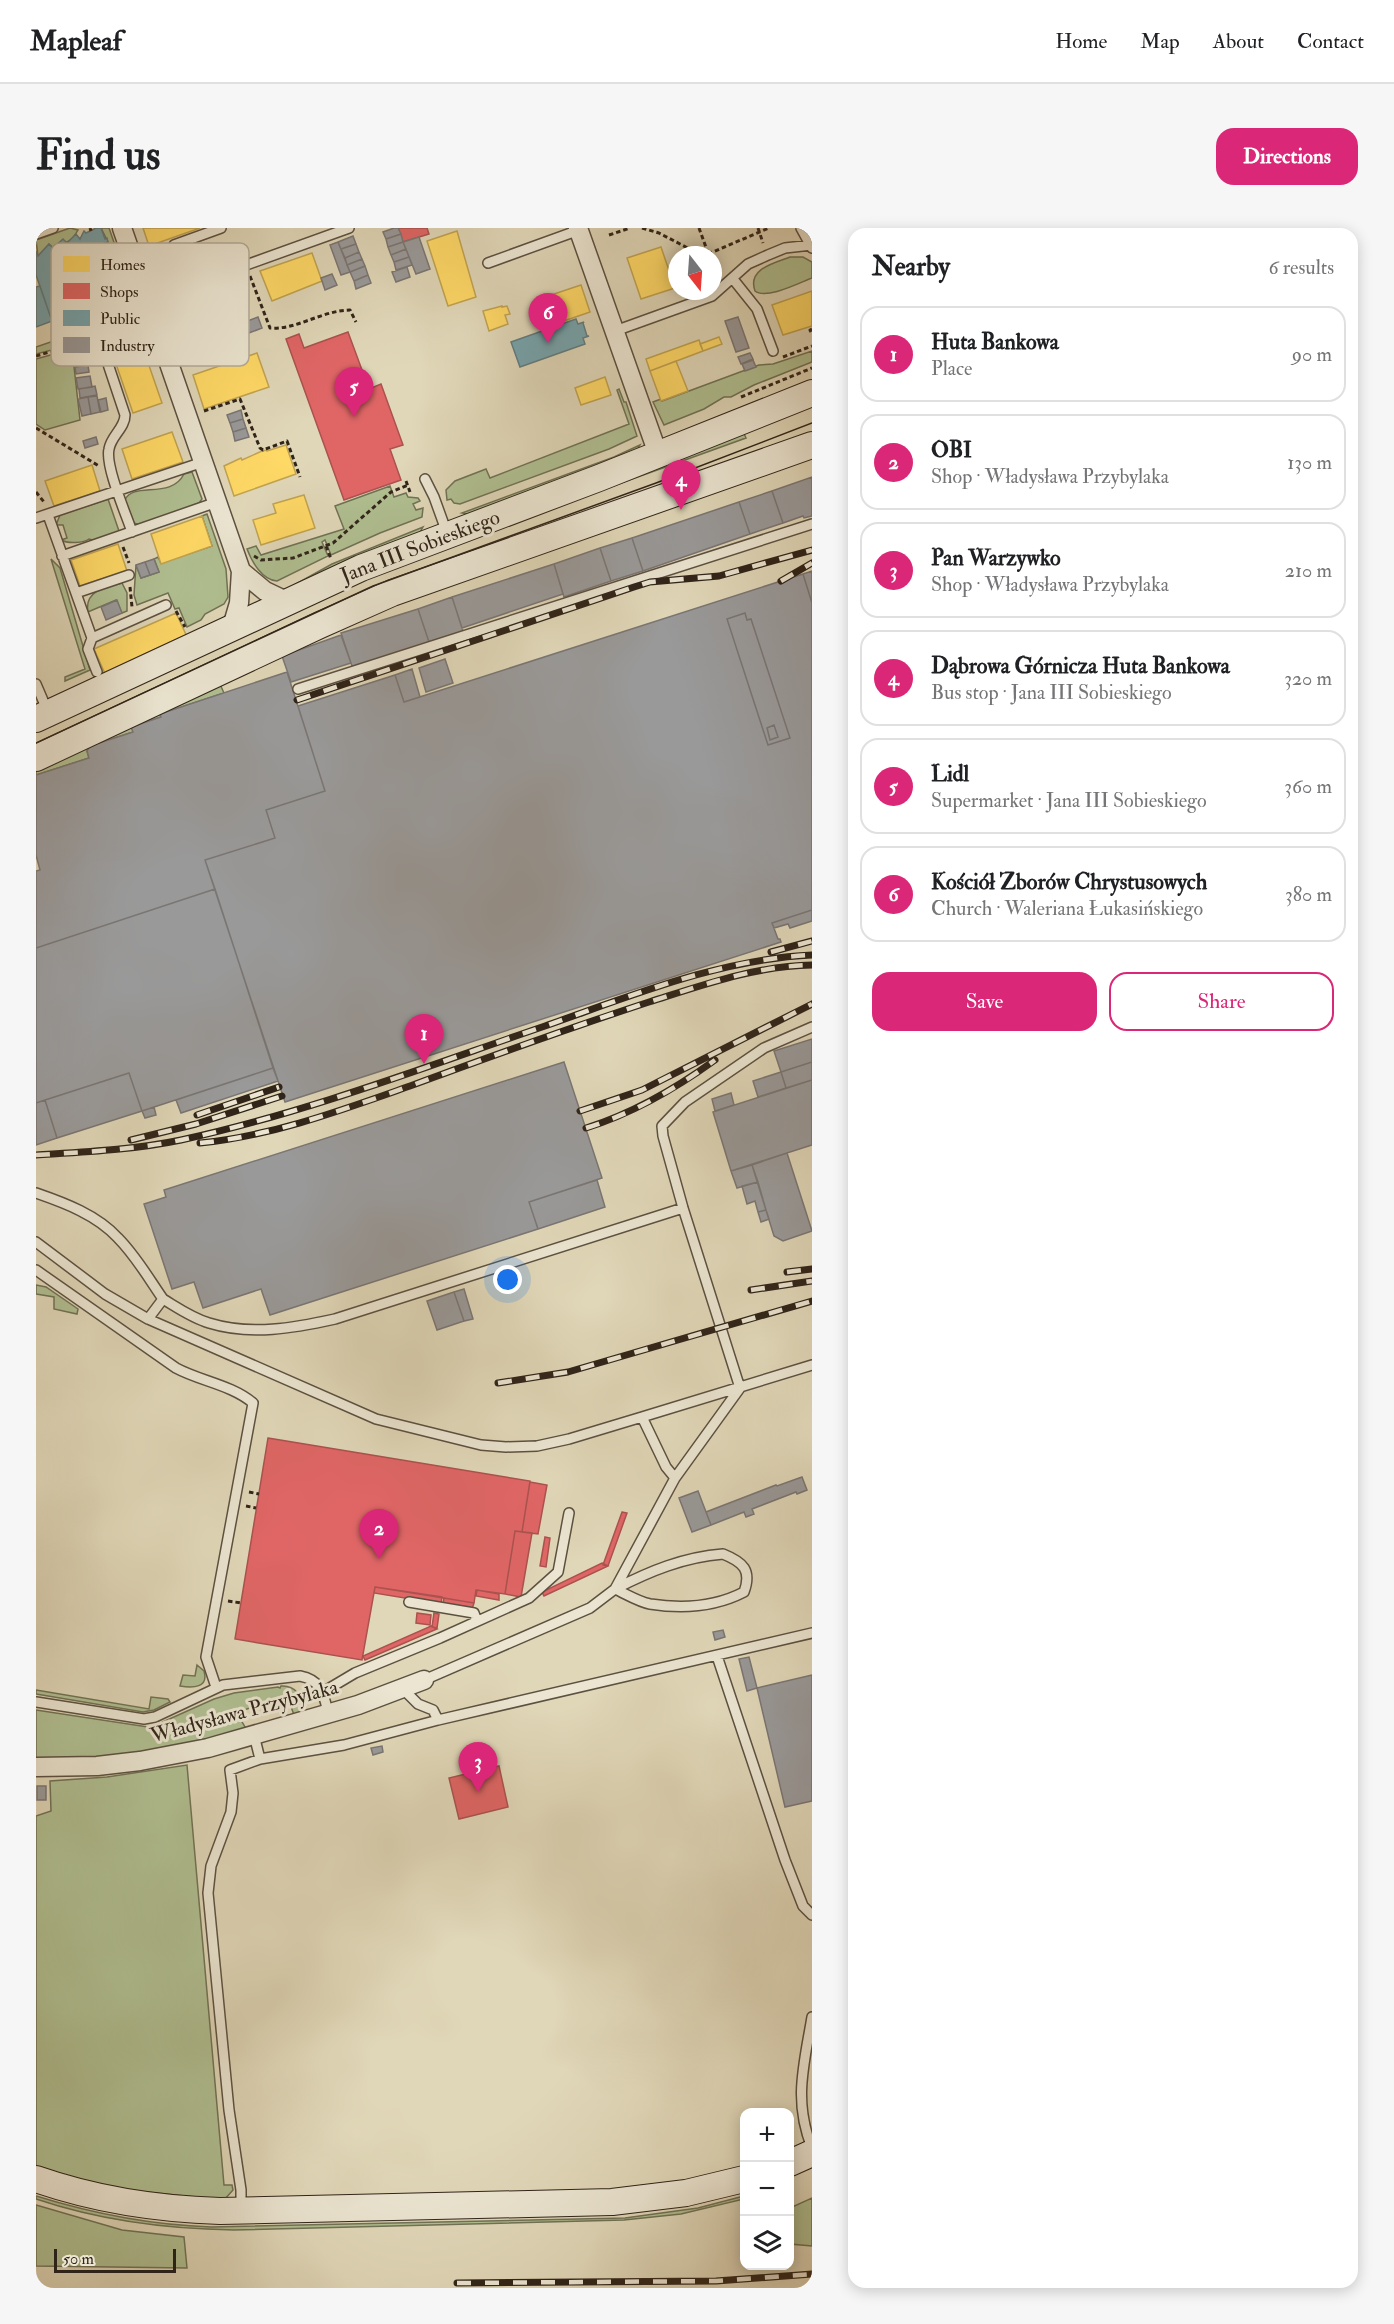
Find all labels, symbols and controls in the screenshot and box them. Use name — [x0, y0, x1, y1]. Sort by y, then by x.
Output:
text: Mapleaf — [30, 24, 122, 59]
text: Home — [1055, 28, 1107, 55]
text: Map — [1140, 28, 1180, 55]
text: About — [1213, 28, 1264, 55]
text: Contact — [1297, 28, 1364, 55]
button: Directions — [1216, 128, 1358, 185]
text: Find us — [36, 130, 160, 182]
legend — [51, 243, 249, 366]
north arrow — [668, 246, 722, 300]
text: Nearby — [872, 251, 950, 283]
text: Homes — [100, 255, 145, 275]
text: 6 results — [1268, 255, 1334, 280]
text: Shops — [100, 282, 139, 303]
pin: 6 — [528, 294, 568, 343]
text: Public — [100, 309, 141, 329]
text: Huta Bankowa — [931, 328, 1059, 356]
text: Industry — [100, 336, 155, 356]
text: 1 — [890, 342, 897, 367]
text: 90 m — [1292, 342, 1332, 367]
text: Place — [931, 356, 972, 381]
pin: 5 — [334, 368, 374, 417]
text: OBI — [931, 436, 972, 464]
text: 2 — [888, 450, 899, 475]
text: 130 m — [1287, 450, 1332, 475]
pin: 4 — [662, 460, 700, 510]
text: Shop · Władysława Przybylaka — [931, 464, 1169, 489]
street label: Jana III Sobieskiego — [336, 504, 504, 590]
text: Pan Warzywko — [931, 544, 1061, 572]
text: 3 — [890, 558, 897, 583]
text: 210 m — [1285, 558, 1332, 583]
text: Shop · Władysława Przybylaka — [931, 572, 1169, 597]
text: Dąbrowa Górnicza Huta Bankowa — [931, 652, 1230, 680]
text: 4 — [888, 666, 899, 691]
text: 320 m — [1284, 666, 1332, 691]
text: Bus stop · Jana III Sobieskiego — [931, 680, 1172, 705]
text: Lidl — [931, 760, 969, 788]
text: 5 — [889, 774, 898, 799]
text: 360 m — [1284, 774, 1332, 799]
text: Supermarket · Jana III Sobieskiego — [931, 788, 1207, 813]
text: Kościół Zborów Chrystusowych — [931, 868, 1207, 896]
text: 6 — [888, 882, 899, 907]
text: 380 m — [1285, 882, 1332, 907]
text: Church · Waleriana Łukasińskiego — [931, 896, 1203, 921]
button: Save — [872, 972, 1097, 1031]
button: Share — [1109, 972, 1334, 1031]
pin: 1 — [404, 1014, 444, 1064]
your location — [493, 1265, 522, 1294]
pin: 2 — [360, 1510, 398, 1559]
street label: Władysława Przybylaka — [146, 1673, 341, 1750]
pin: 3 — [458, 1742, 498, 1792]
map controls — [740, 2108, 794, 2270]
button: + — [740, 2108, 794, 2162]
button: − — [740, 2162, 794, 2216]
button: layers — [740, 2216, 794, 2270]
scale bar — [54, 2246, 176, 2274]
text: 50 m — [63, 2249, 94, 2269]

